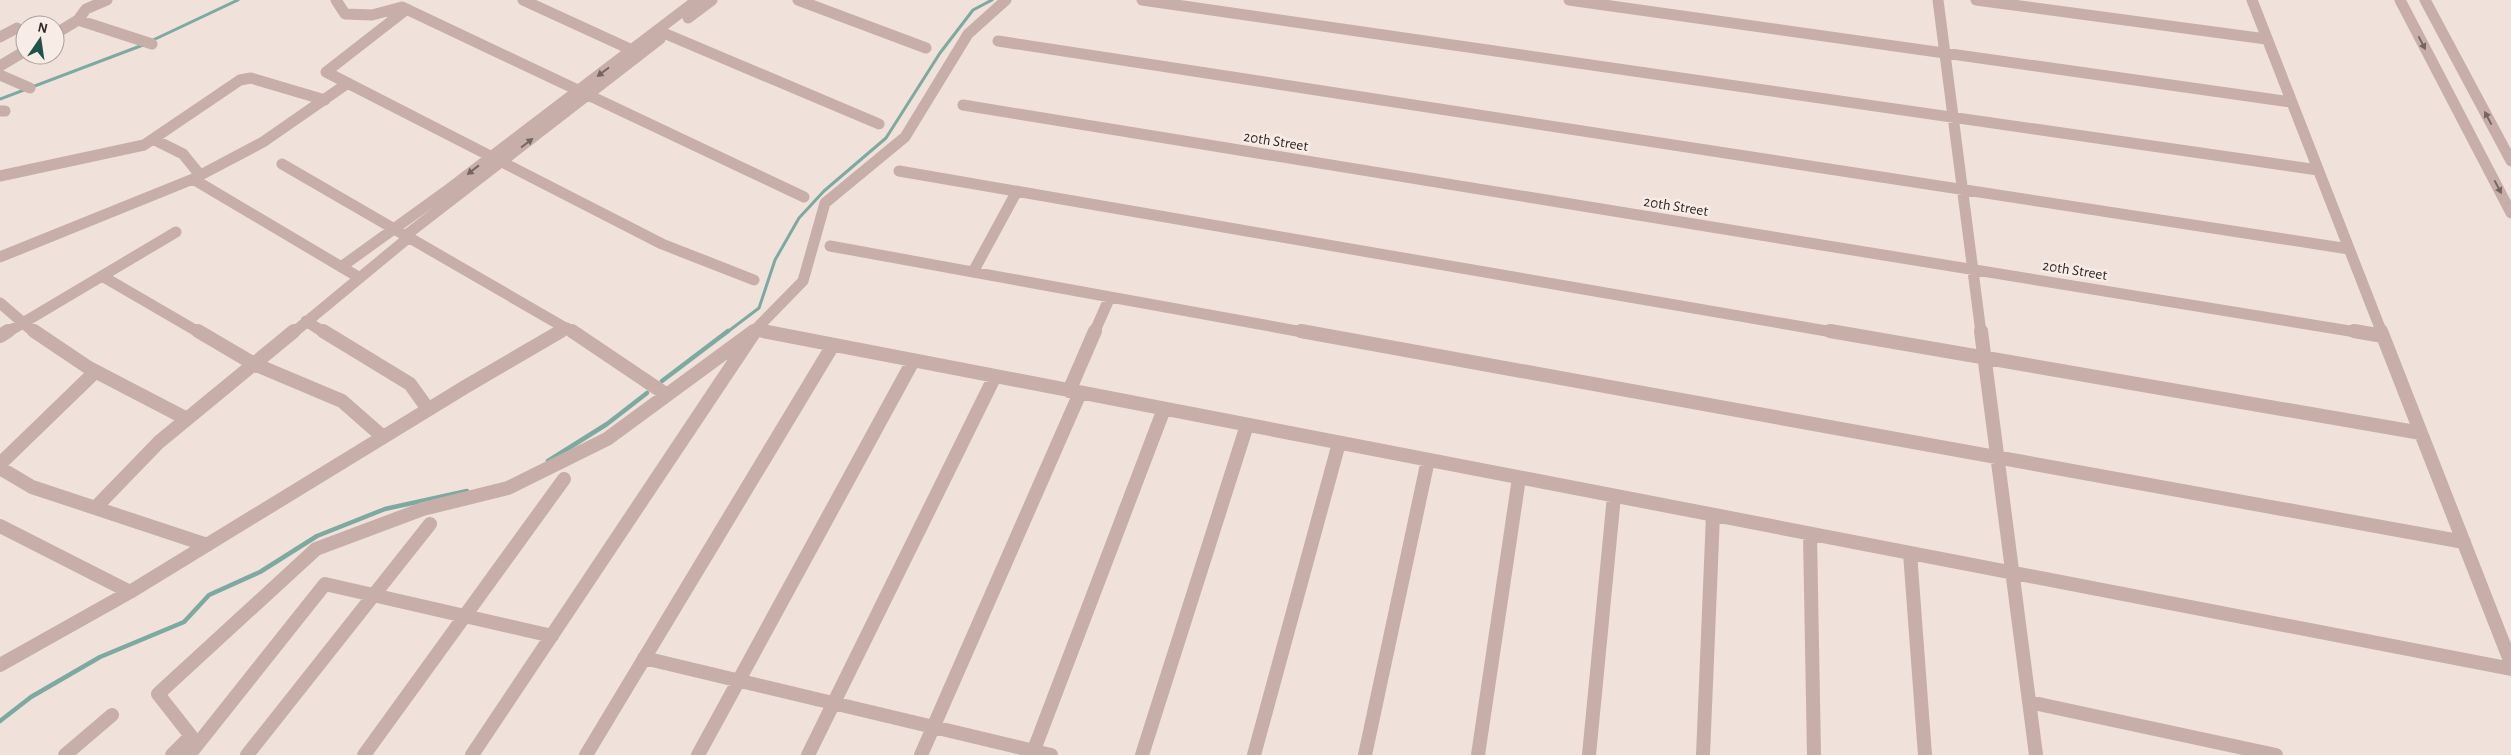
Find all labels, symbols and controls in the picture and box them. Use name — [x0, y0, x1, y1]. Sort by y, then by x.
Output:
north arrow — [15, 15, 65, 65]
text: N — [36, 20, 49, 36]
one-way arrow — [2418, 36, 2426, 50]
one-way arrow — [597, 66, 610, 77]
one-way arrow — [2484, 110, 2492, 125]
street label: 20th Street — [1243, 129, 1309, 154]
one-way arrow — [520, 137, 533, 148]
one-way arrow — [466, 165, 480, 175]
one-way arrow — [2493, 180, 2502, 194]
street label: 20th Street — [1643, 194, 1709, 219]
street label: 20th Street — [2042, 258, 2108, 283]

